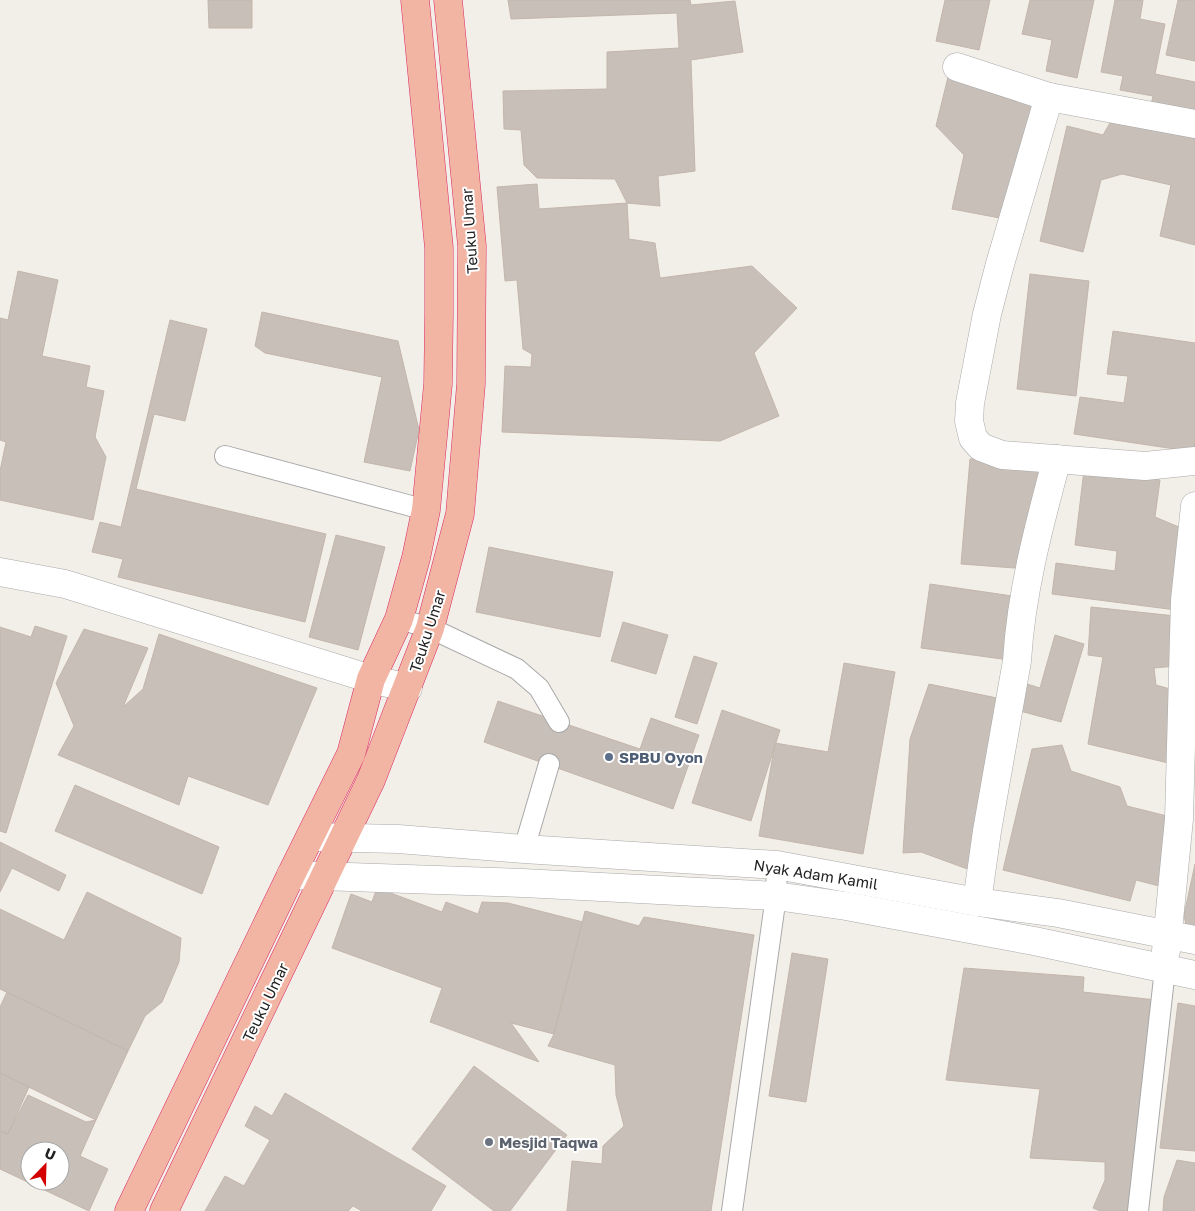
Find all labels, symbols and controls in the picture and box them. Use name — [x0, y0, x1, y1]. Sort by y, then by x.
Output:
street label: Teuku Umar — [457, 188, 481, 274]
street label: Teuku Umar — [405, 587, 449, 674]
place label: SPBU Oyon — [619, 748, 703, 766]
marker: SPBU Oyon — [603, 751, 615, 763]
street label: Nyak Adam Kamil — [753, 855, 880, 893]
street label: Teuku Umar — [238, 959, 292, 1044]
place label: Mesjid Taqwa — [499, 1133, 598, 1151]
marker: Mesjid Taqwa — [483, 1136, 495, 1148]
north arrow — [20, 1141, 70, 1191]
text: U — [42, 1144, 58, 1163]

